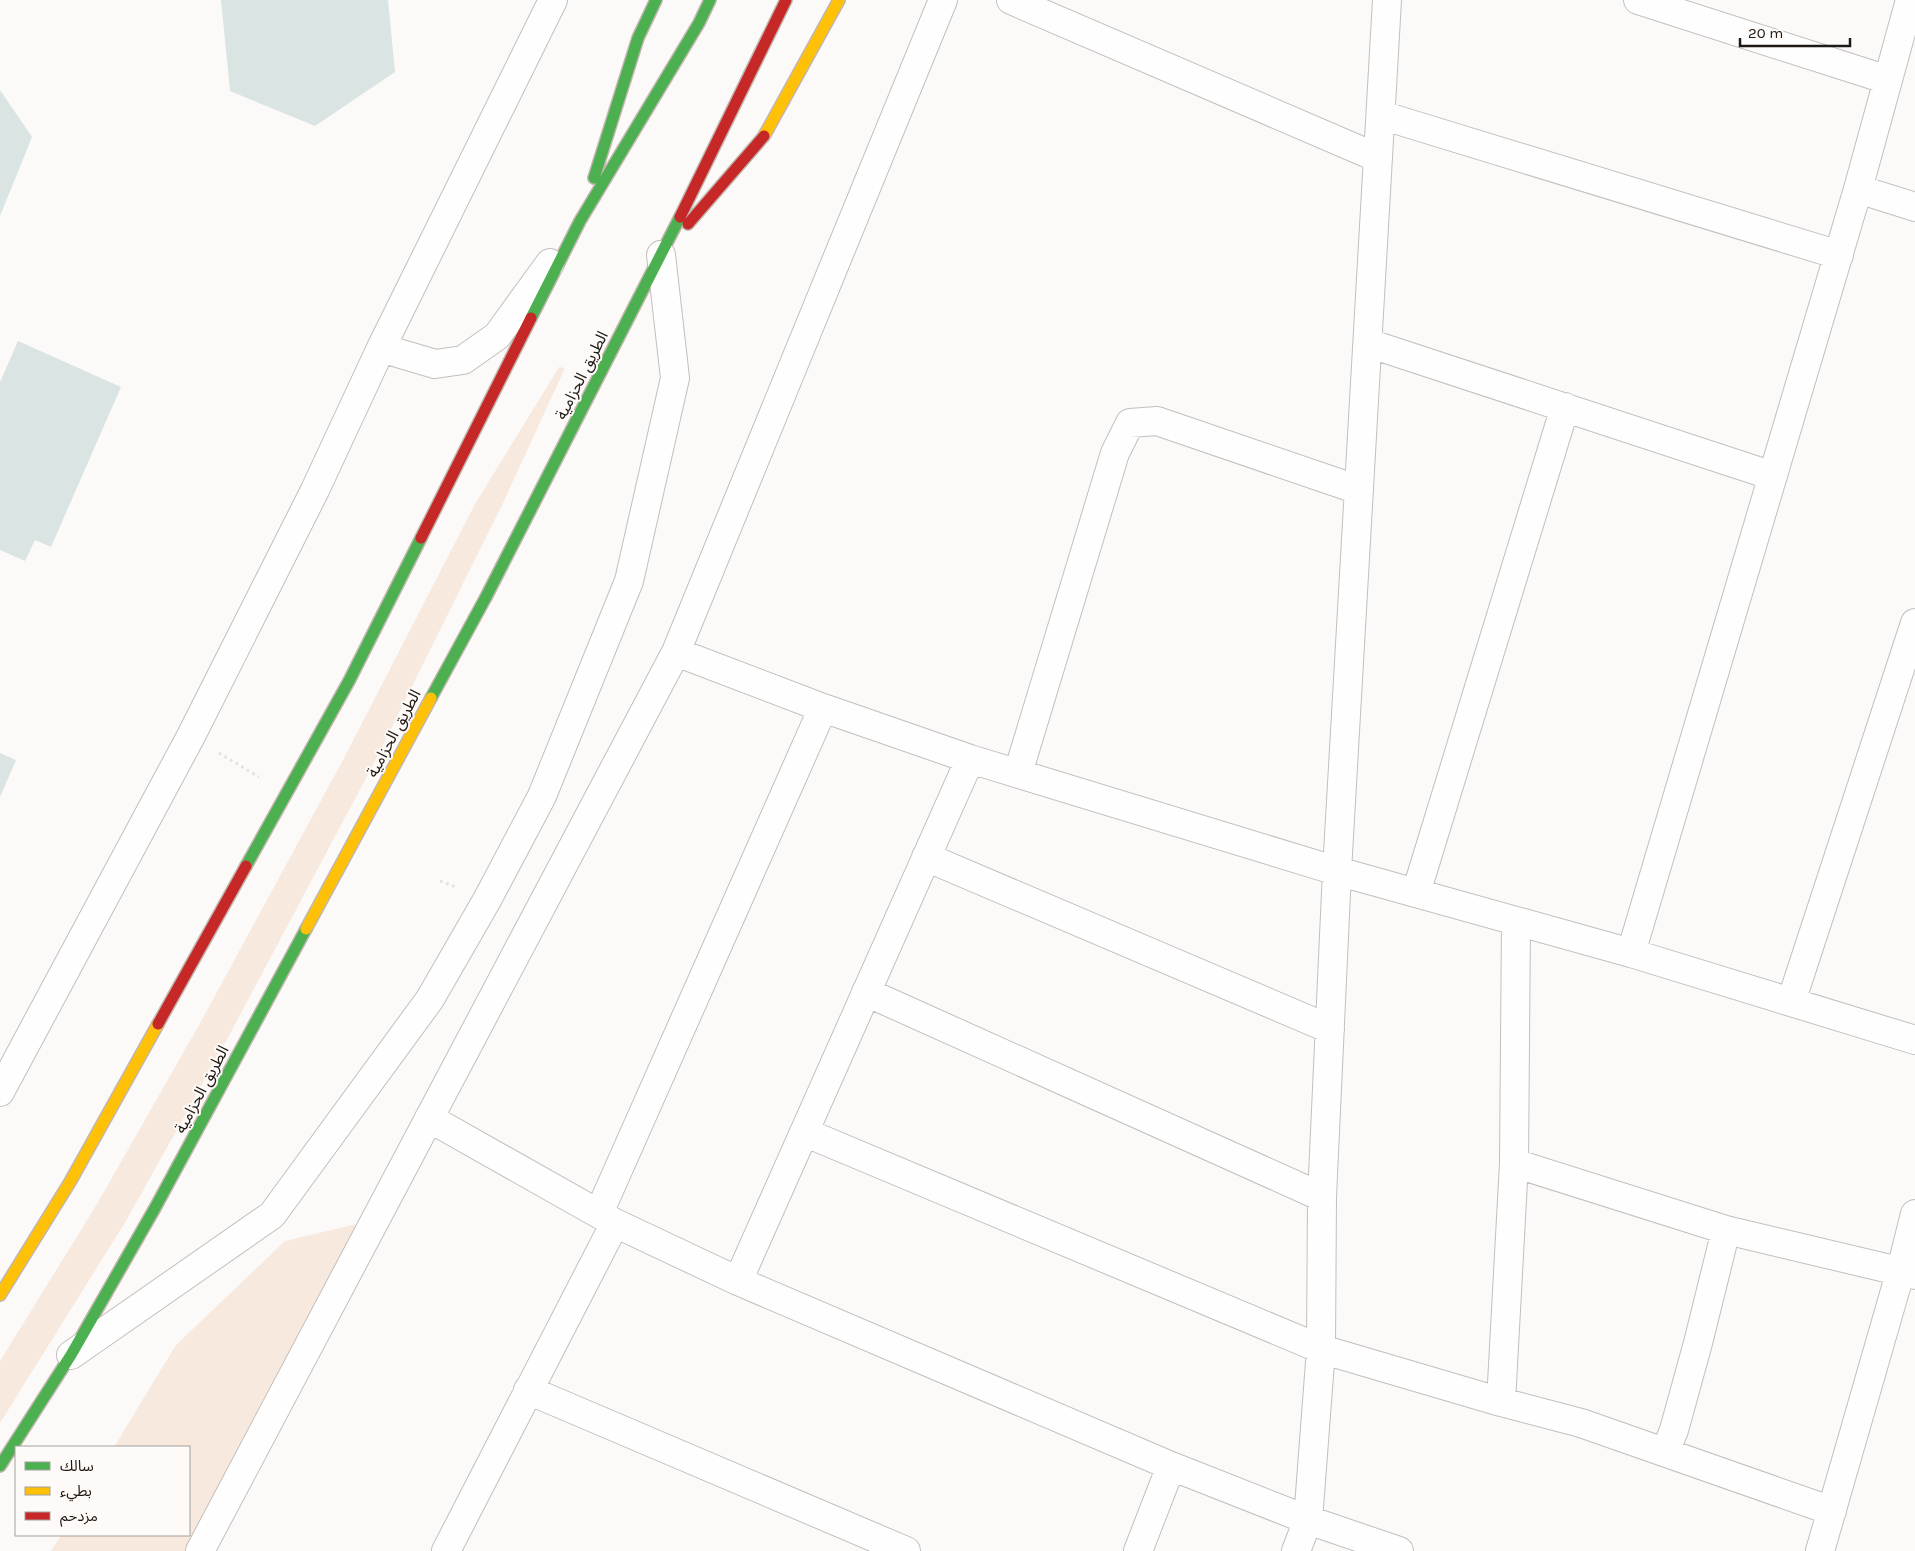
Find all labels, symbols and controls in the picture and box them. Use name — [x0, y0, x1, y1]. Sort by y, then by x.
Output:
scale bar — [1740, 15, 1850, 47]
text: 20 m — [1748, 24, 1783, 42]
street label: الطريق الحزامية — [551, 328, 613, 423]
street label: الطريق الحزامية — [362, 686, 425, 781]
street label: الطريق الحزامية — [170, 1042, 233, 1137]
legend — [15, 1446, 190, 1536]
text: سالك — [60, 1457, 94, 1475]
text: بطيء — [60, 1482, 92, 1502]
text: مزدحم — [60, 1507, 98, 1527]

